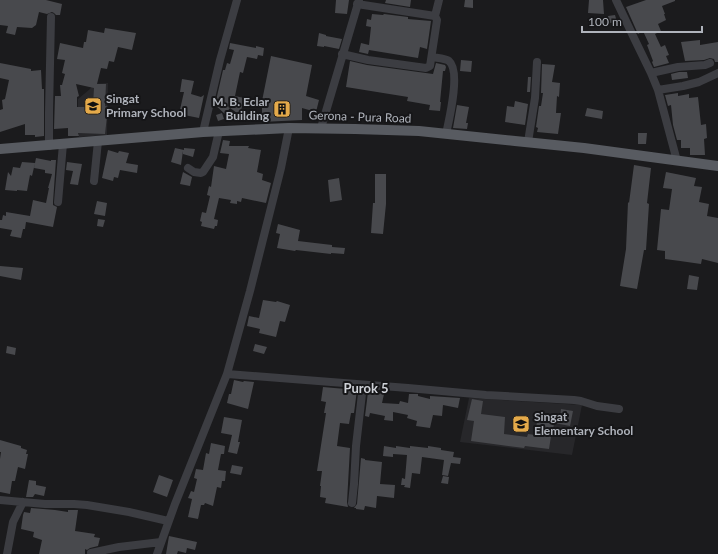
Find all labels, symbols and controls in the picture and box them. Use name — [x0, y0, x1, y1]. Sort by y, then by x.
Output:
scale bar — [582, 8, 702, 34]
text: 100 m — [588, 14, 622, 29]
place label: Singat Primary School — [106, 91, 186, 120]
place label: M. B. Eclar Building — [212, 94, 270, 123]
school or university icon: Singat Primary School — [83, 96, 103, 116]
building icon: M. B. Eclar Building — [272, 99, 292, 119]
street label: Gerona - Pura Road — [308, 107, 412, 126]
district label: Purok 5 — [343, 380, 389, 396]
place label: Singat Elementary School — [534, 409, 633, 438]
school or university icon: Singat Elementary School — [511, 414, 531, 434]

